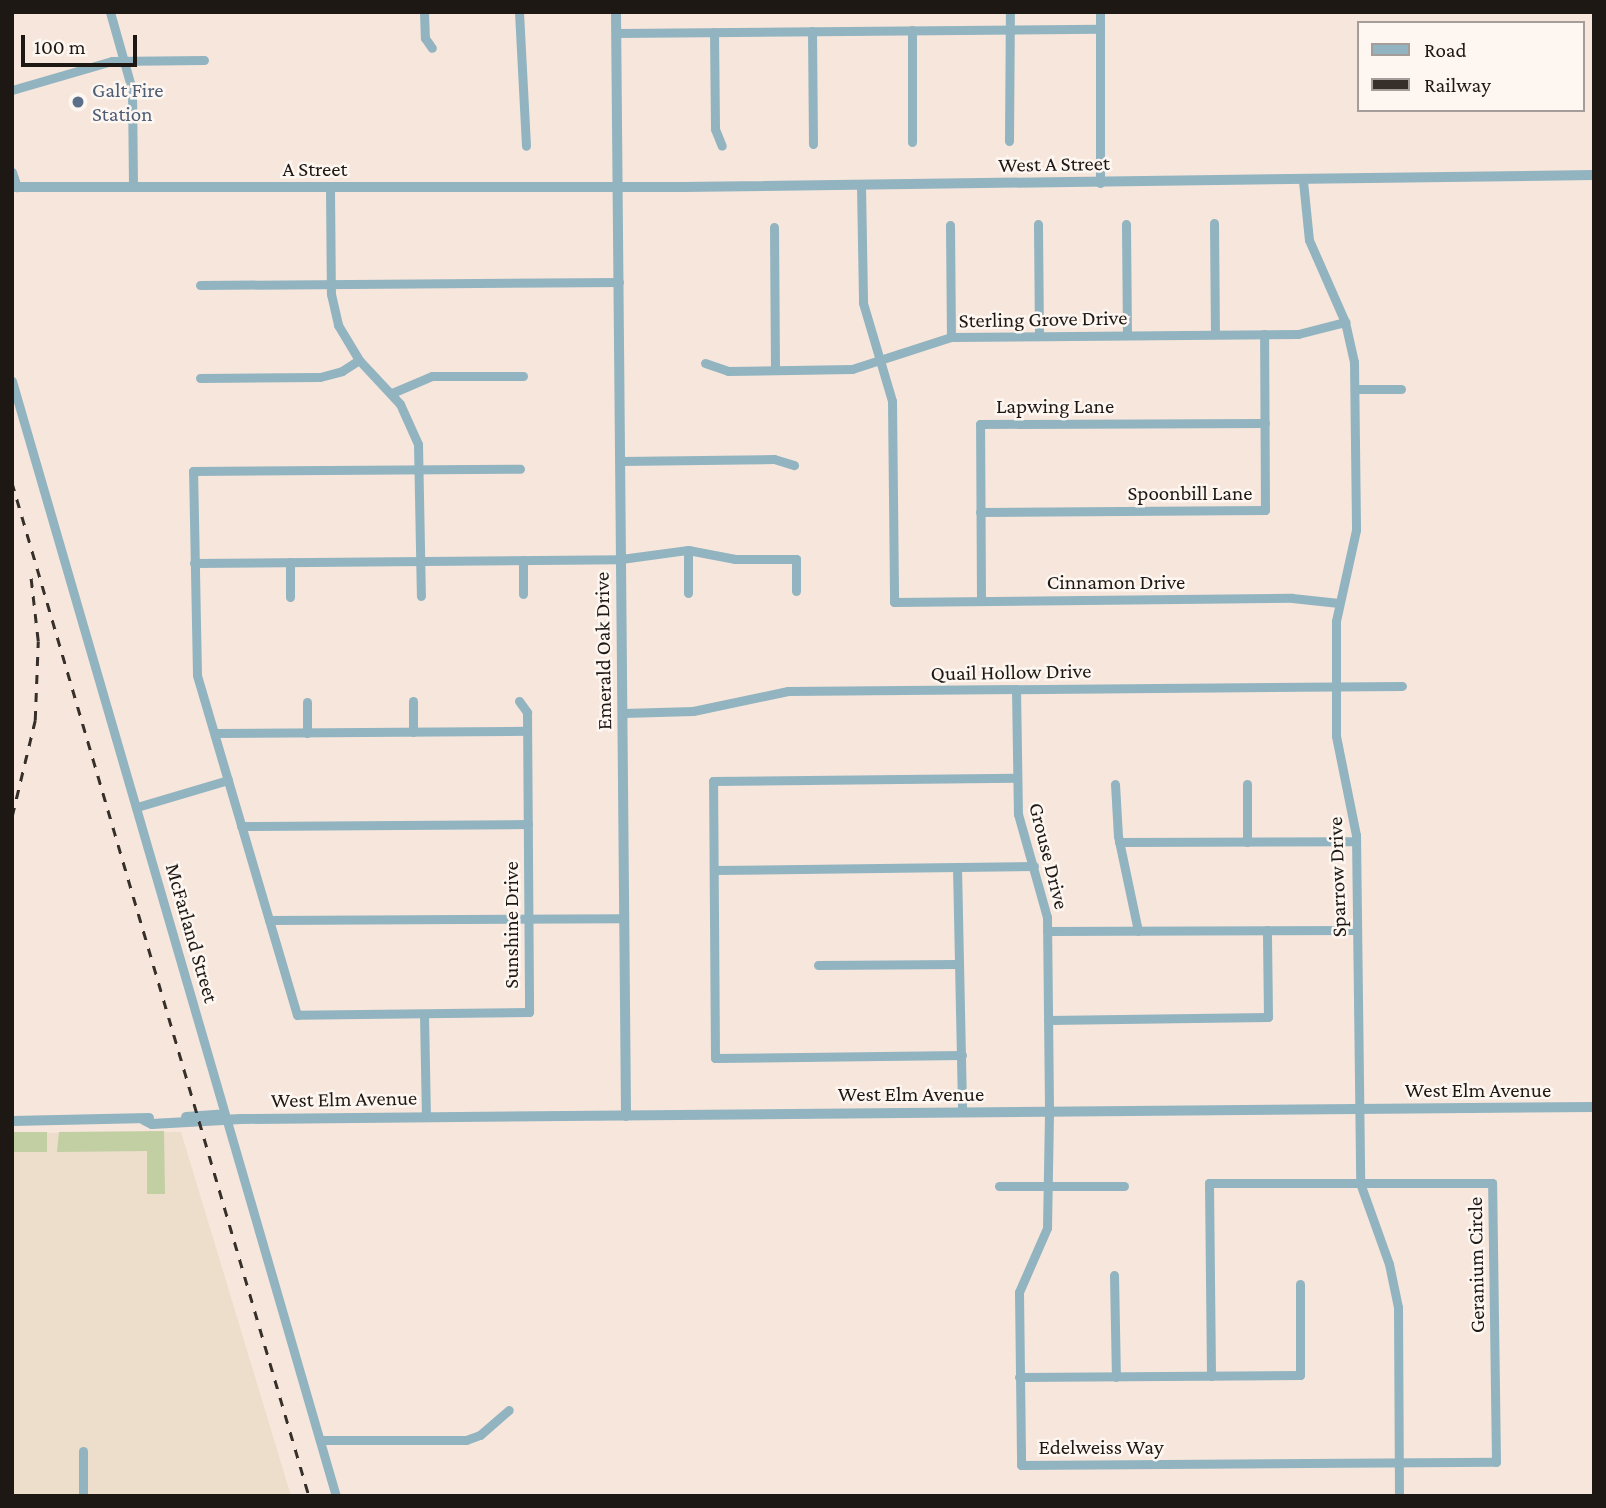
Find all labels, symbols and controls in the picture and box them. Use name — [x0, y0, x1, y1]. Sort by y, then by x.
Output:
scale bar — [24, 21, 140, 65]
legend — [1358, 21, 1585, 112]
text: 100 m — [34, 35, 86, 59]
text: Road — [1424, 38, 1467, 62]
text: Railway — [1424, 73, 1491, 97]
place label: Galt Fire Station — [92, 77, 163, 127]
marker: Galt Fire Station — [70, 94, 86, 110]
street label: West A Street — [998, 150, 1110, 178]
street label: A Street — [282, 156, 348, 182]
street label: Sterling Grove Drive — [959, 305, 1127, 333]
street label: Lapwing Lane — [996, 393, 1114, 419]
street label: Spoonbill Lane — [1128, 480, 1252, 506]
street label: Cinnamon Drive — [1047, 569, 1185, 595]
street label: Emerald Oak Drive — [589, 572, 617, 730]
street label: Quail Hollow Drive — [931, 658, 1091, 686]
street label: Grouse Drive — [1024, 800, 1074, 912]
street label: Sparrow Drive — [1322, 816, 1352, 938]
street label: McFarland Street — [160, 860, 224, 1006]
street label: Sunshine Drive — [498, 861, 524, 989]
street label: West Elm Avenue — [1405, 1077, 1551, 1103]
street label: West Elm Avenue — [838, 1081, 984, 1107]
street label: West Elm Avenue — [271, 1085, 417, 1113]
street label: Geranium Circle — [1462, 1197, 1490, 1333]
street label: Edelweiss Way — [1038, 1434, 1164, 1460]

